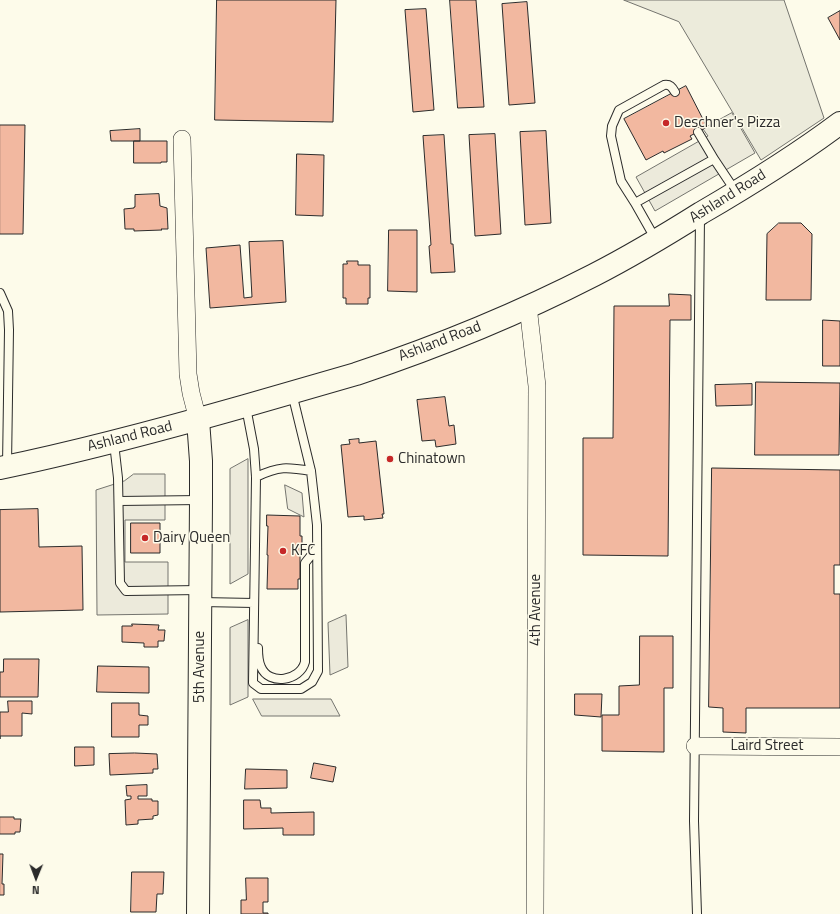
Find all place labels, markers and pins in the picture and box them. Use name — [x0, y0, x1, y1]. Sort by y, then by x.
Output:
place label: Deschner's Pizza — [674, 114, 780, 132]
marker: Deschner's Pizza — [661, 118, 671, 128]
place label: Chinatown — [398, 450, 466, 468]
marker: Chinatown — [385, 454, 395, 464]
place label: Dairy Queen — [153, 529, 230, 547]
marker: Dairy Queen — [140, 533, 150, 543]
place label: KFC — [291, 542, 315, 560]
marker: KFC — [278, 546, 288, 556]

